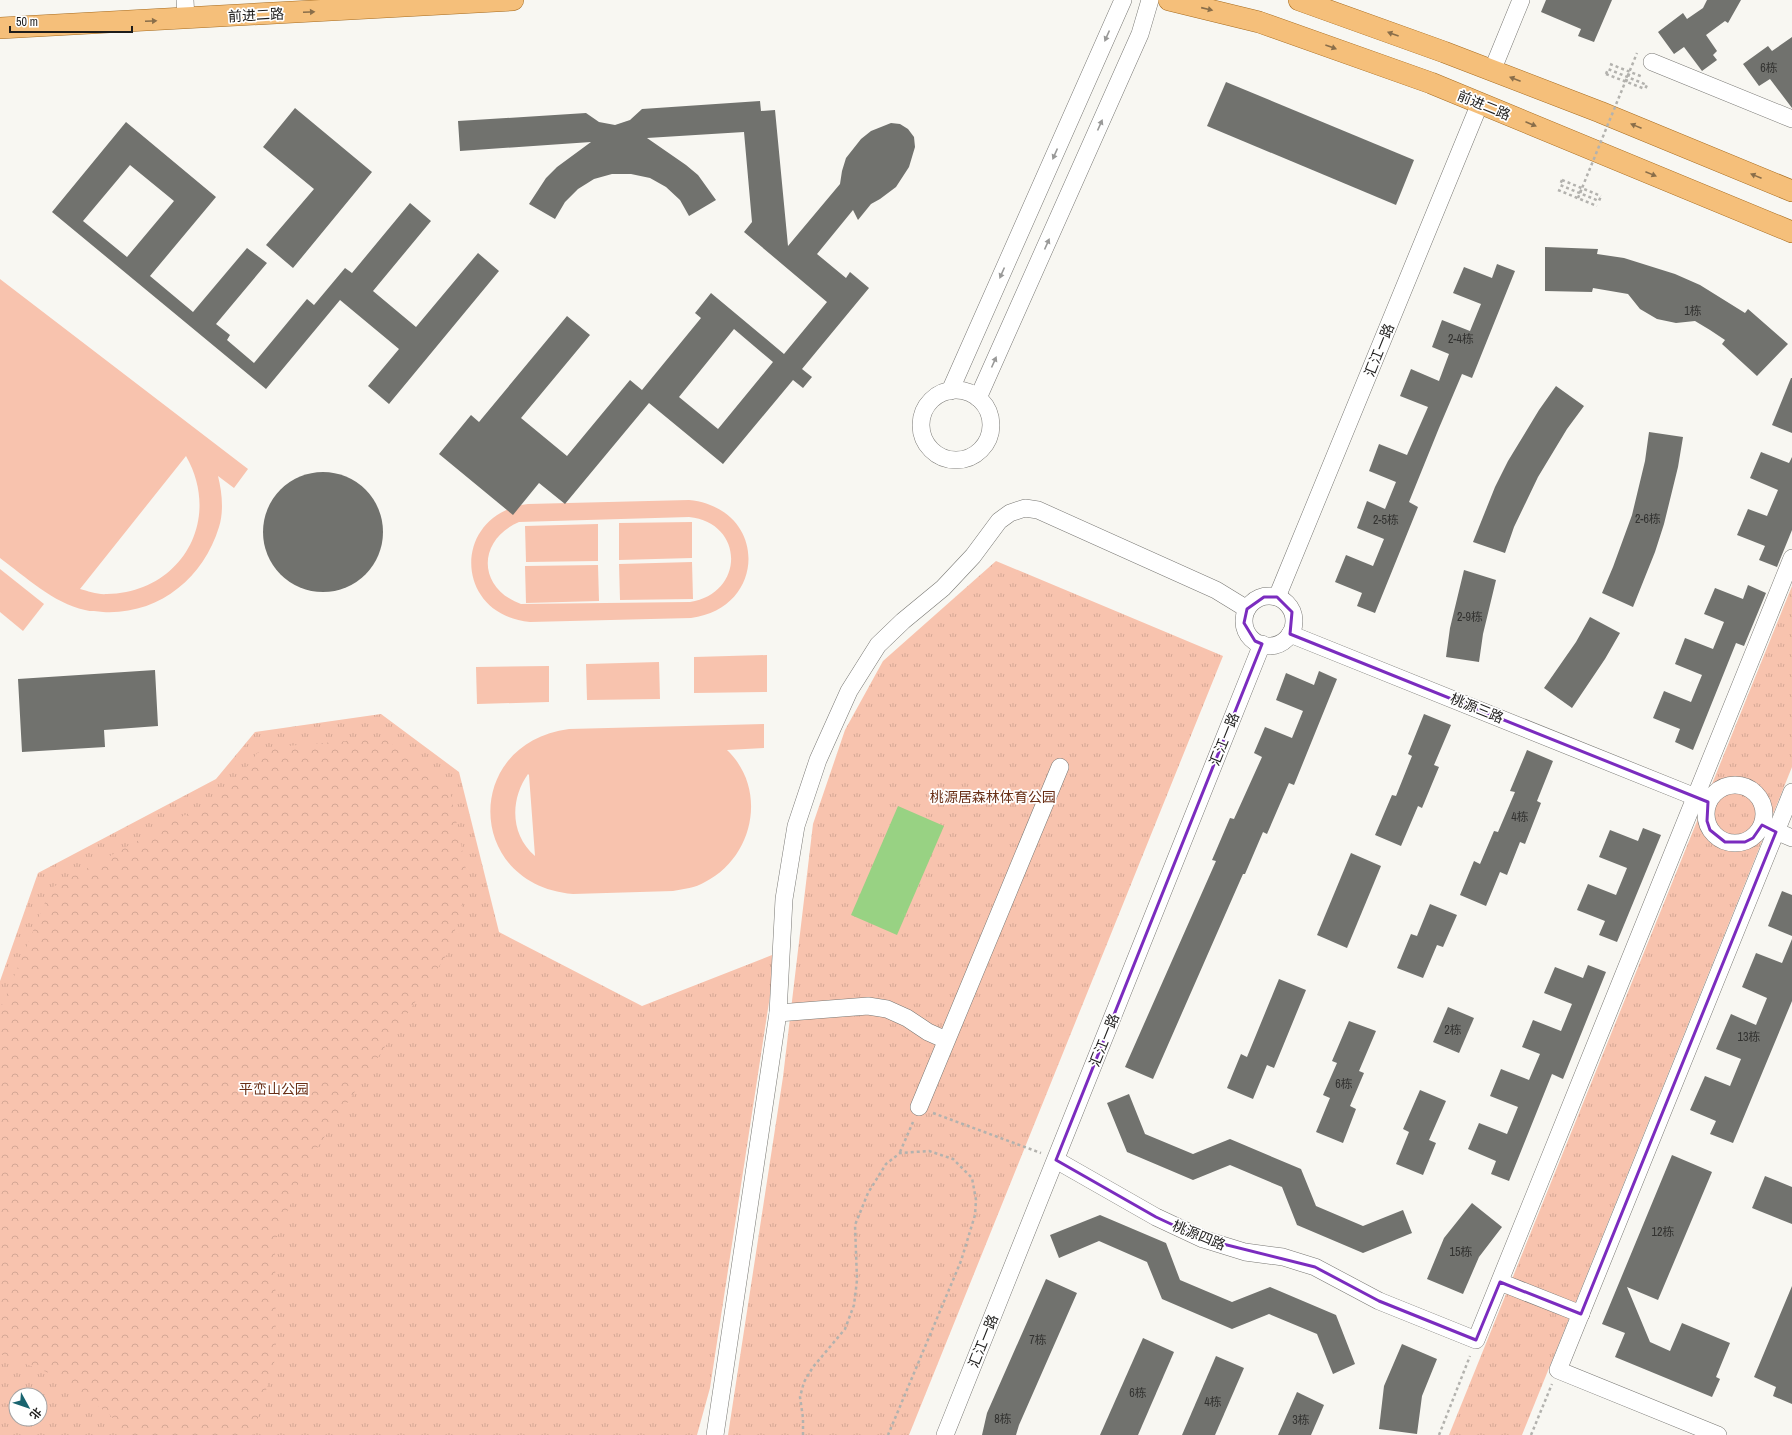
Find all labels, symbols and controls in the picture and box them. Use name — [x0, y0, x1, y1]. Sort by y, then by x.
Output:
street label: 前进二路 — [228, 5, 284, 25]
one-way arrow — [1201, 6, 1213, 12]
scale bar — [10, 8, 132, 34]
one-way arrow — [303, 9, 316, 15]
text: 50 m — [16, 14, 38, 30]
one-way arrow — [145, 17, 157, 24]
one-way arrow — [1104, 30, 1110, 42]
one-way arrow — [1386, 30, 1398, 36]
one-way arrow — [1326, 45, 1338, 51]
house number: 6栋 — [1760, 60, 1778, 76]
one-way arrow — [1508, 76, 1520, 82]
street label: 前进二路 — [1455, 86, 1513, 124]
one-way arrow — [1097, 119, 1103, 130]
one-way arrow — [1525, 121, 1536, 127]
one-way arrow — [1629, 123, 1641, 129]
one-way arrow — [1052, 149, 1058, 160]
one-way arrow — [1645, 170, 1657, 177]
one-way arrow — [1750, 173, 1761, 179]
one-way arrow — [1044, 238, 1050, 249]
one-way arrow — [999, 268, 1005, 279]
house number: 1栋 — [1684, 303, 1702, 319]
street label: 汇江一路 — [1360, 321, 1398, 379]
house number: 2-4栋 — [1448, 331, 1474, 347]
one-way arrow — [991, 357, 997, 368]
house number: 2-6栋 — [1635, 511, 1661, 527]
house number: 2-5栋 — [1373, 512, 1399, 528]
house number: 2-9栋 — [1457, 609, 1483, 625]
street label: 桃源三路 — [1448, 689, 1506, 727]
street label: 汇江一路 — [1205, 710, 1243, 768]
park label: 桃源居森林体育公园 — [930, 788, 1056, 806]
house number: 4栋 — [1511, 809, 1529, 825]
street label: 汇江一路 — [1085, 1011, 1123, 1069]
house number: 2栋 — [1444, 1022, 1462, 1038]
house number: 13栋 — [1738, 1029, 1760, 1045]
house number: 6栋 — [1335, 1076, 1353, 1092]
park label: 平峦山公园 — [239, 1080, 309, 1098]
street label: 桃源四路 — [1170, 1216, 1228, 1254]
house number: 12栋 — [1652, 1224, 1674, 1240]
house number: 15栋 — [1450, 1244, 1472, 1260]
street label: 汇江一路 — [964, 1312, 1002, 1370]
house number: 7栋 — [1029, 1332, 1047, 1348]
house number: 6栋 — [1129, 1385, 1147, 1401]
north arrow — [8, 1387, 48, 1427]
house number: 4栋 — [1204, 1394, 1222, 1410]
text: 北 — [27, 1405, 45, 1422]
house number: 8栋 — [994, 1411, 1012, 1427]
house number: 3栋 — [1292, 1412, 1310, 1428]

